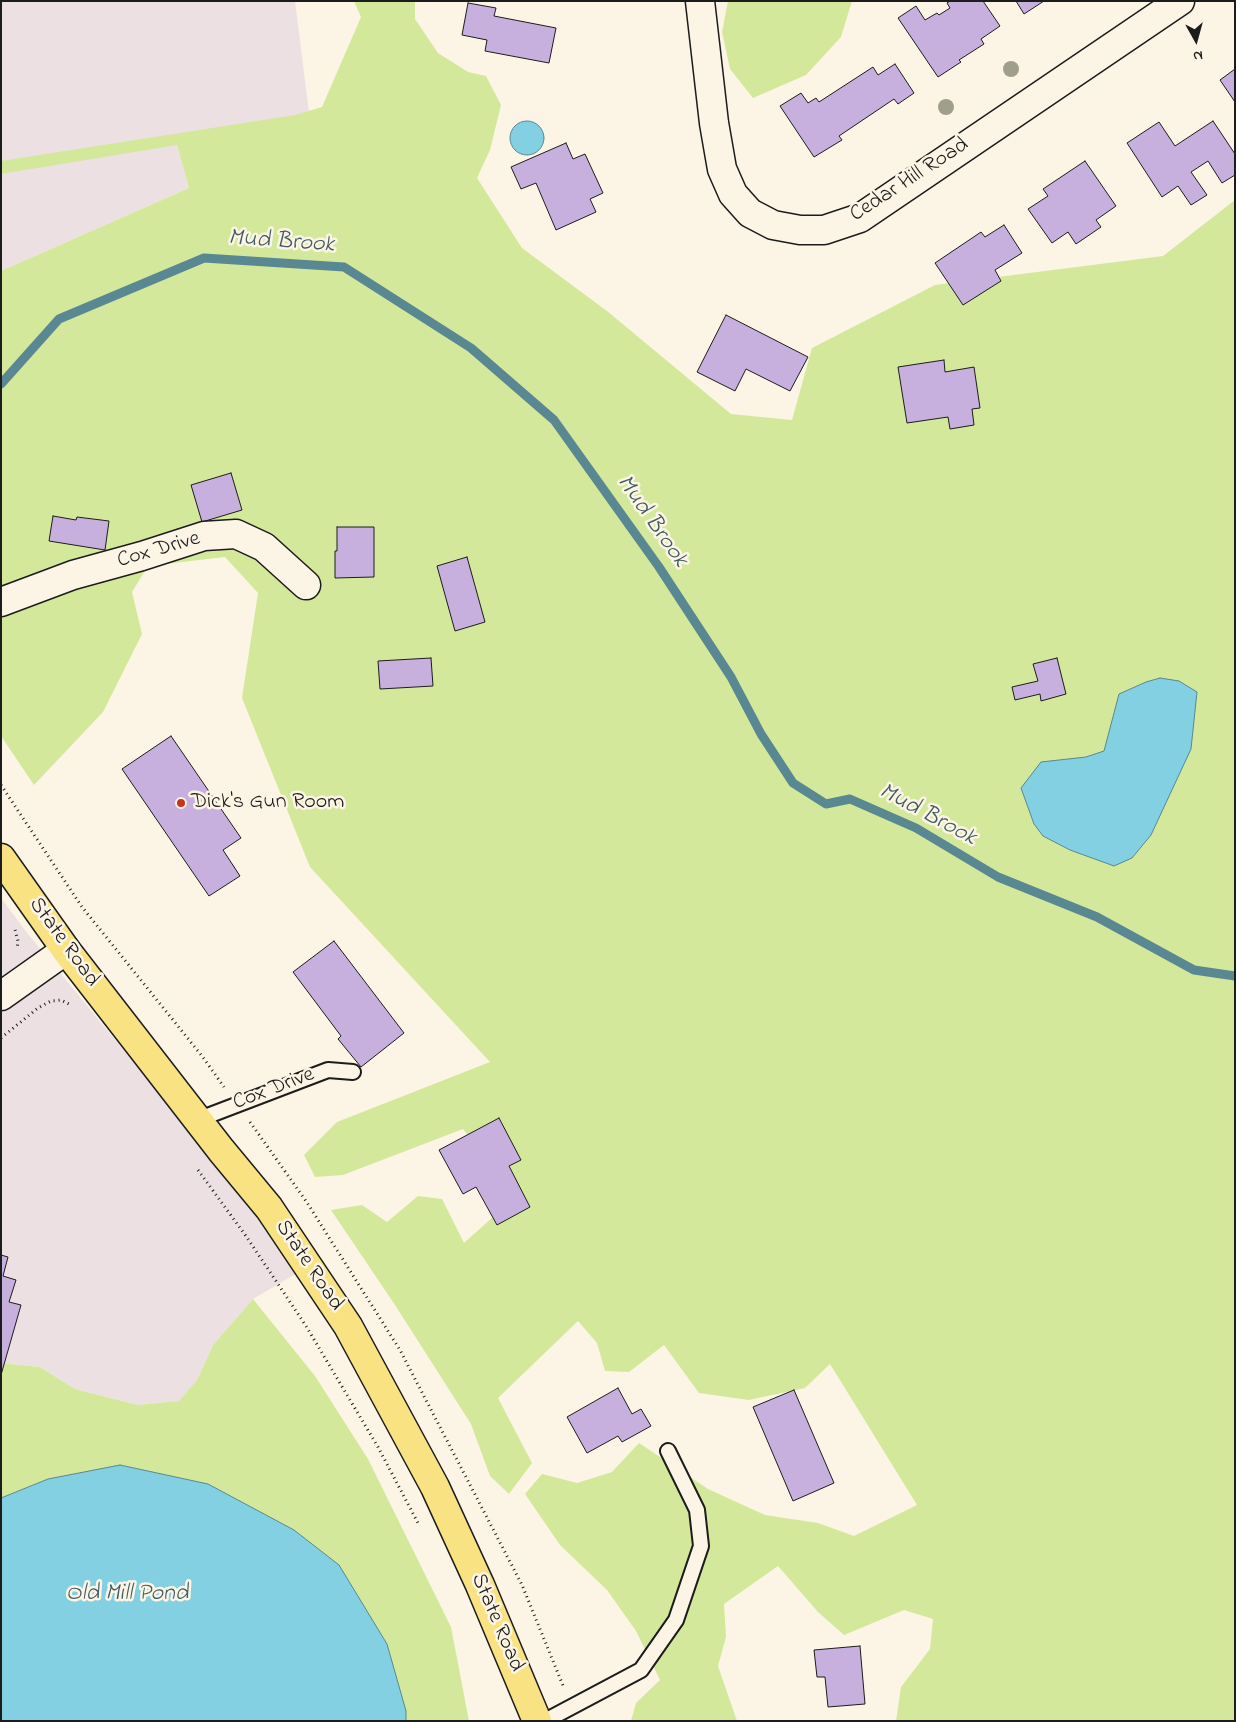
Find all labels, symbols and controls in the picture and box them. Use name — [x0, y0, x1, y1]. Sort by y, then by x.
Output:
north arrow — [1171, 15, 1221, 65]
text: N — [1192, 44, 1204, 66]
street label: Cedar Hill Road — [846, 133, 974, 229]
water label: Mud Brook — [227, 225, 335, 261]
water label: Mud Brook — [609, 470, 693, 574]
street label: Cox Drive — [115, 527, 203, 575]
water label: Mud Brook — [873, 778, 981, 854]
place label: Dick's Gun Room — [191, 790, 344, 816]
marker: Dick's Gun Room — [175, 797, 187, 809]
street label: State Road — [22, 893, 104, 993]
street label: Cox Drive — [230, 1062, 318, 1118]
street label: State Road — [268, 1216, 348, 1316]
street label: State Road — [464, 1570, 528, 1676]
water label: Old Mill Pond — [66, 1581, 188, 1609]

